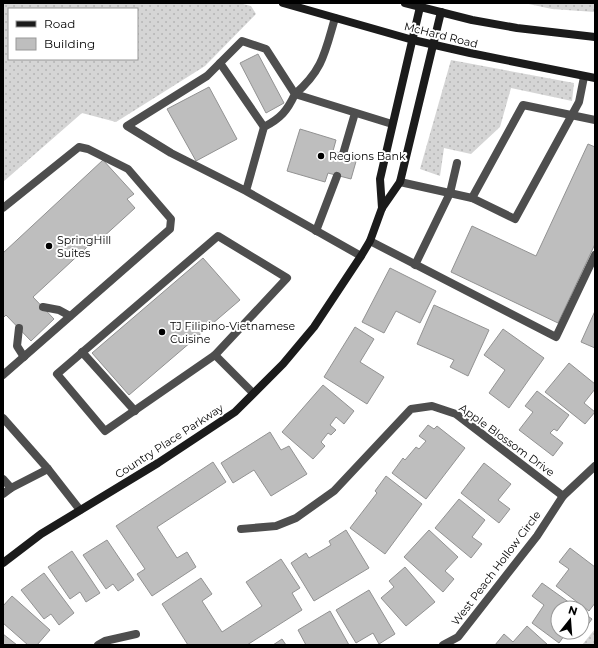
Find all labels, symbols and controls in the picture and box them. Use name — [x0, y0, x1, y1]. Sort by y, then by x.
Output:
legend — [8, 8, 138, 60]
text: Road — [44, 16, 75, 31]
street label: McHard Road — [403, 19, 479, 51]
text: Building — [44, 36, 95, 51]
place label: Regions Bank — [329, 149, 406, 163]
marker: Regions Bank — [316, 151, 326, 161]
place label: SpringHill Suites — [57, 233, 111, 260]
marker: SpringHill Suites — [44, 241, 54, 251]
place label: TJ Filipino-Vietnamese Cuisine — [170, 319, 295, 346]
marker: TJ Filipino-Vietnamese Cuisine — [157, 327, 167, 337]
street label: Country Place Parkway — [112, 401, 226, 481]
street label: Apple Blossom Drive — [457, 401, 558, 480]
street label: West Peach Hollow Circle — [448, 508, 544, 628]
north arrow — [550, 600, 590, 640]
text: N — [567, 602, 579, 618]

